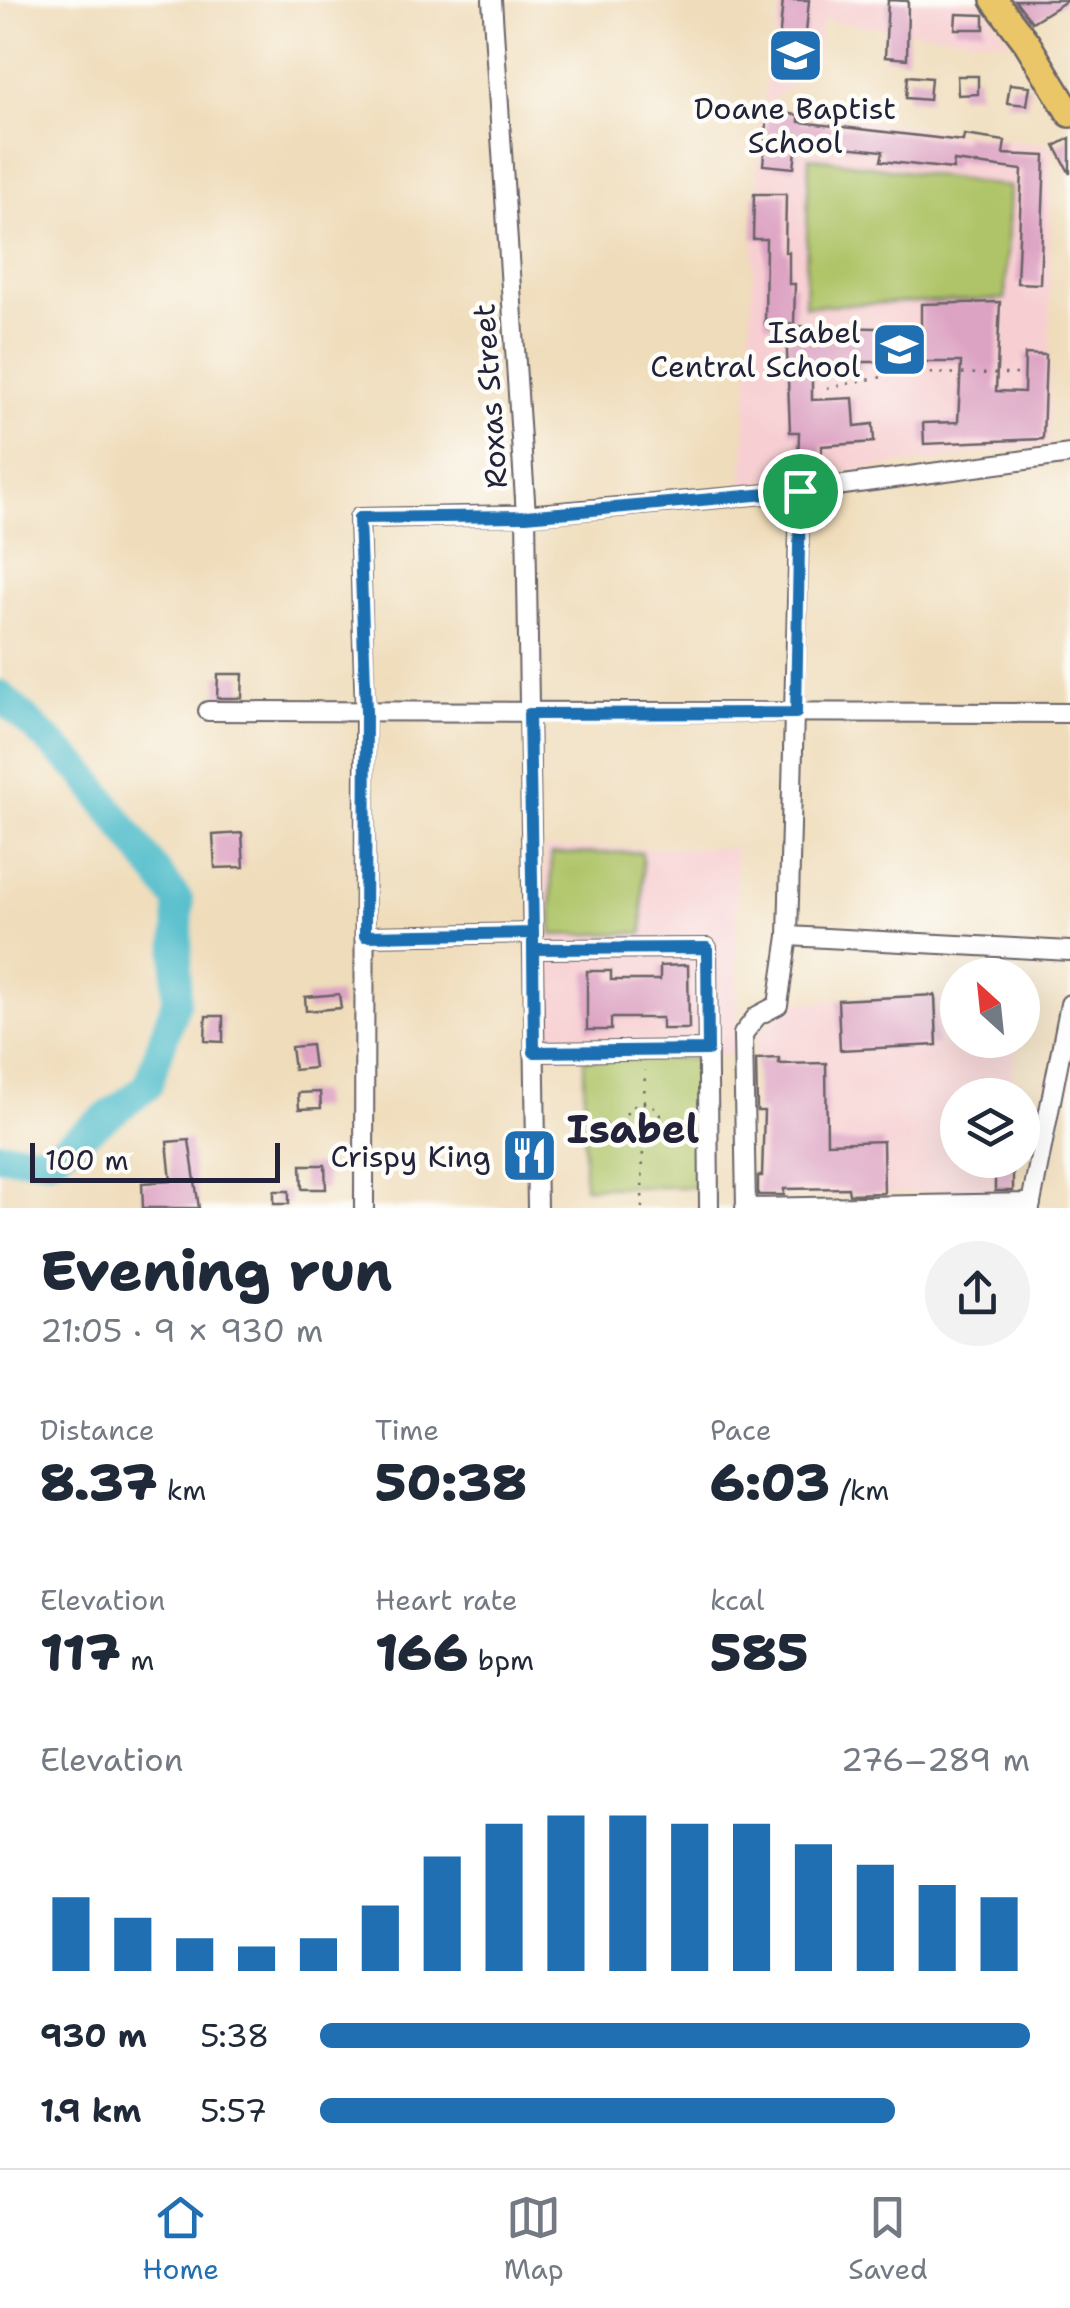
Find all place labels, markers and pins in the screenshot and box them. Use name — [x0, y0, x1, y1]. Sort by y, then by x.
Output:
school or university icon: Doane Baptist School — [765, 25, 825, 85]
place label: Doane Baptist School — [694, 88, 896, 163]
place label: Isabel Central School — [650, 312, 860, 387]
school or university icon: Isabel Central School — [869, 319, 929, 379]
pin — [758, 449, 843, 534]
restaurant icon: Crispy King — [500, 1126, 560, 1186]
place label: Crispy King — [330, 1136, 491, 1177]

